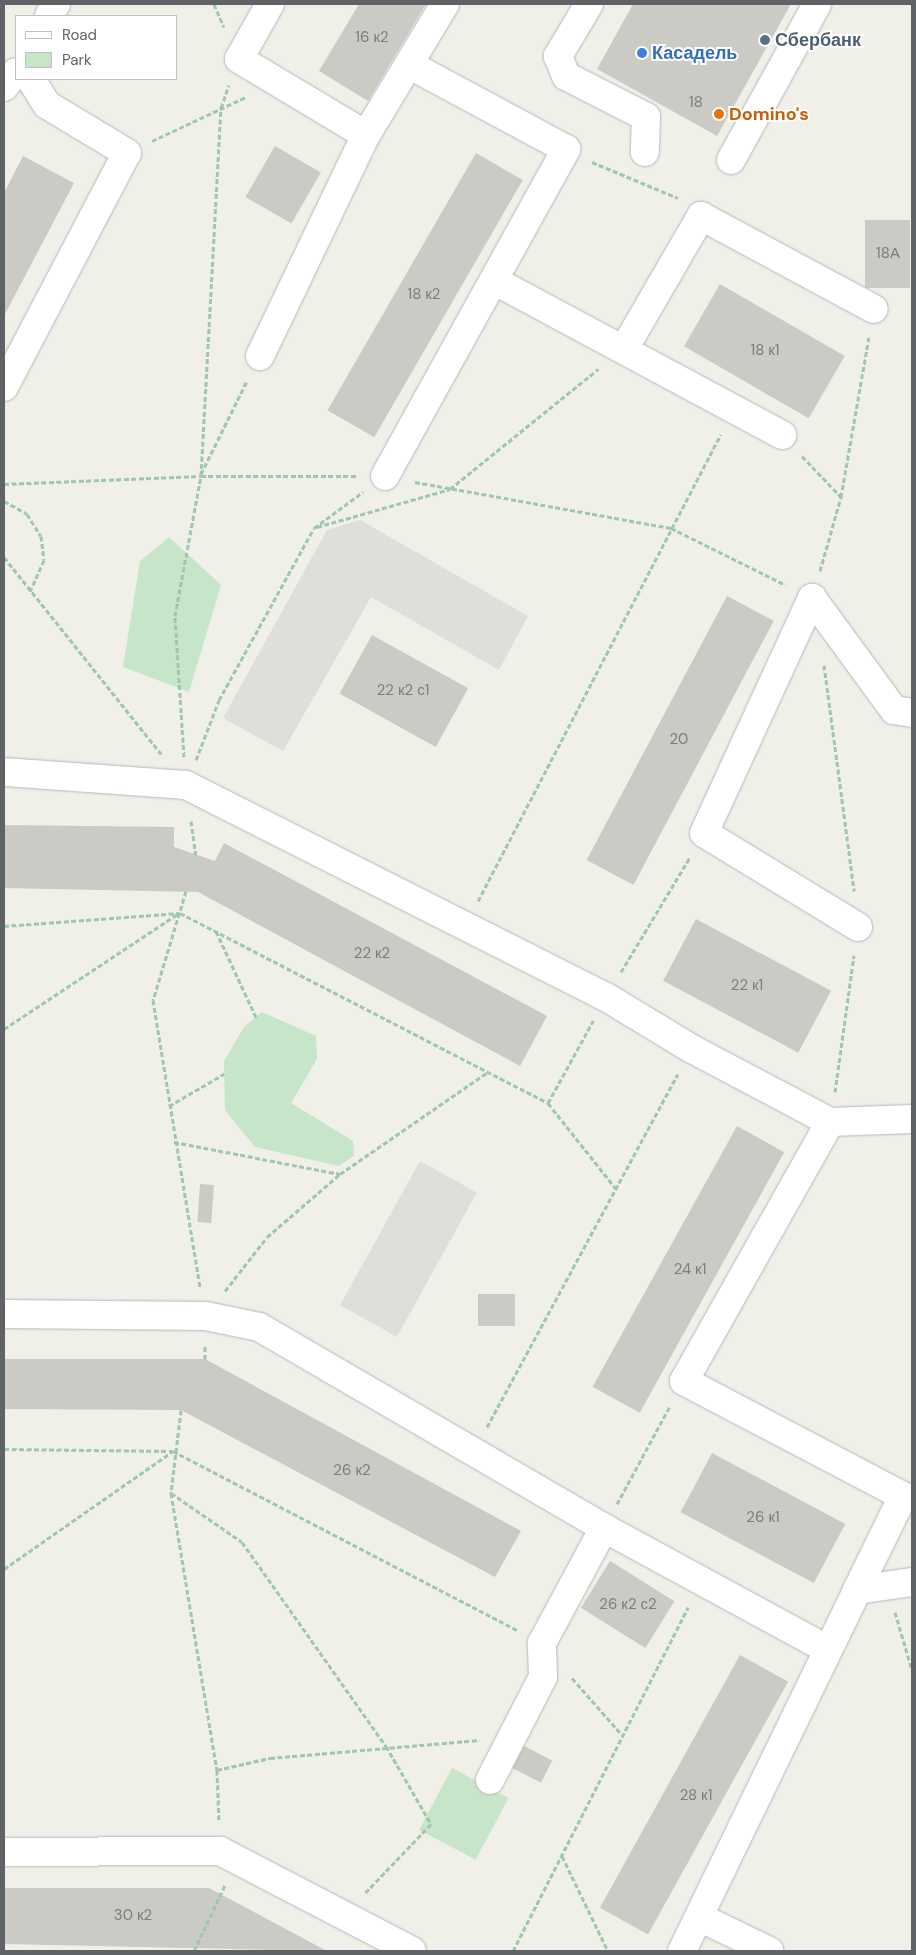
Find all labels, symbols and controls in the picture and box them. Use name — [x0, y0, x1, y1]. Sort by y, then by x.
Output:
legend — [15, 15, 178, 80]
text: Road — [62, 25, 97, 45]
house number: 16 к2 — [355, 29, 389, 47]
place label: Сбербанк — [775, 29, 861, 51]
marker: Сбербанк — [759, 34, 771, 46]
place label: Касадель — [652, 42, 737, 64]
marker: Касадель — [636, 47, 648, 59]
text: Park — [62, 50, 92, 70]
house number: 18 — [689, 94, 703, 112]
place label: Domino's — [729, 103, 809, 125]
marker: Domino's — [713, 108, 725, 120]
house number: 18А — [876, 245, 900, 263]
house number: 18 к2 — [408, 286, 440, 304]
house number: 18 к1 — [750, 342, 780, 360]
house number: 22 к2 с1 — [377, 682, 429, 700]
house number: 20 — [670, 731, 688, 749]
house number: 22 к2 — [354, 945, 390, 963]
house number: 22 к1 — [731, 977, 763, 995]
house number: 24 к1 — [674, 1261, 706, 1279]
house number: 26 к2 — [333, 1462, 371, 1480]
house number: 26 к1 — [746, 1509, 780, 1527]
house number: 26 к2 с2 — [599, 1596, 657, 1614]
house number: 28 к1 — [680, 1787, 712, 1805]
house number: 30 к2 — [114, 1907, 152, 1925]

